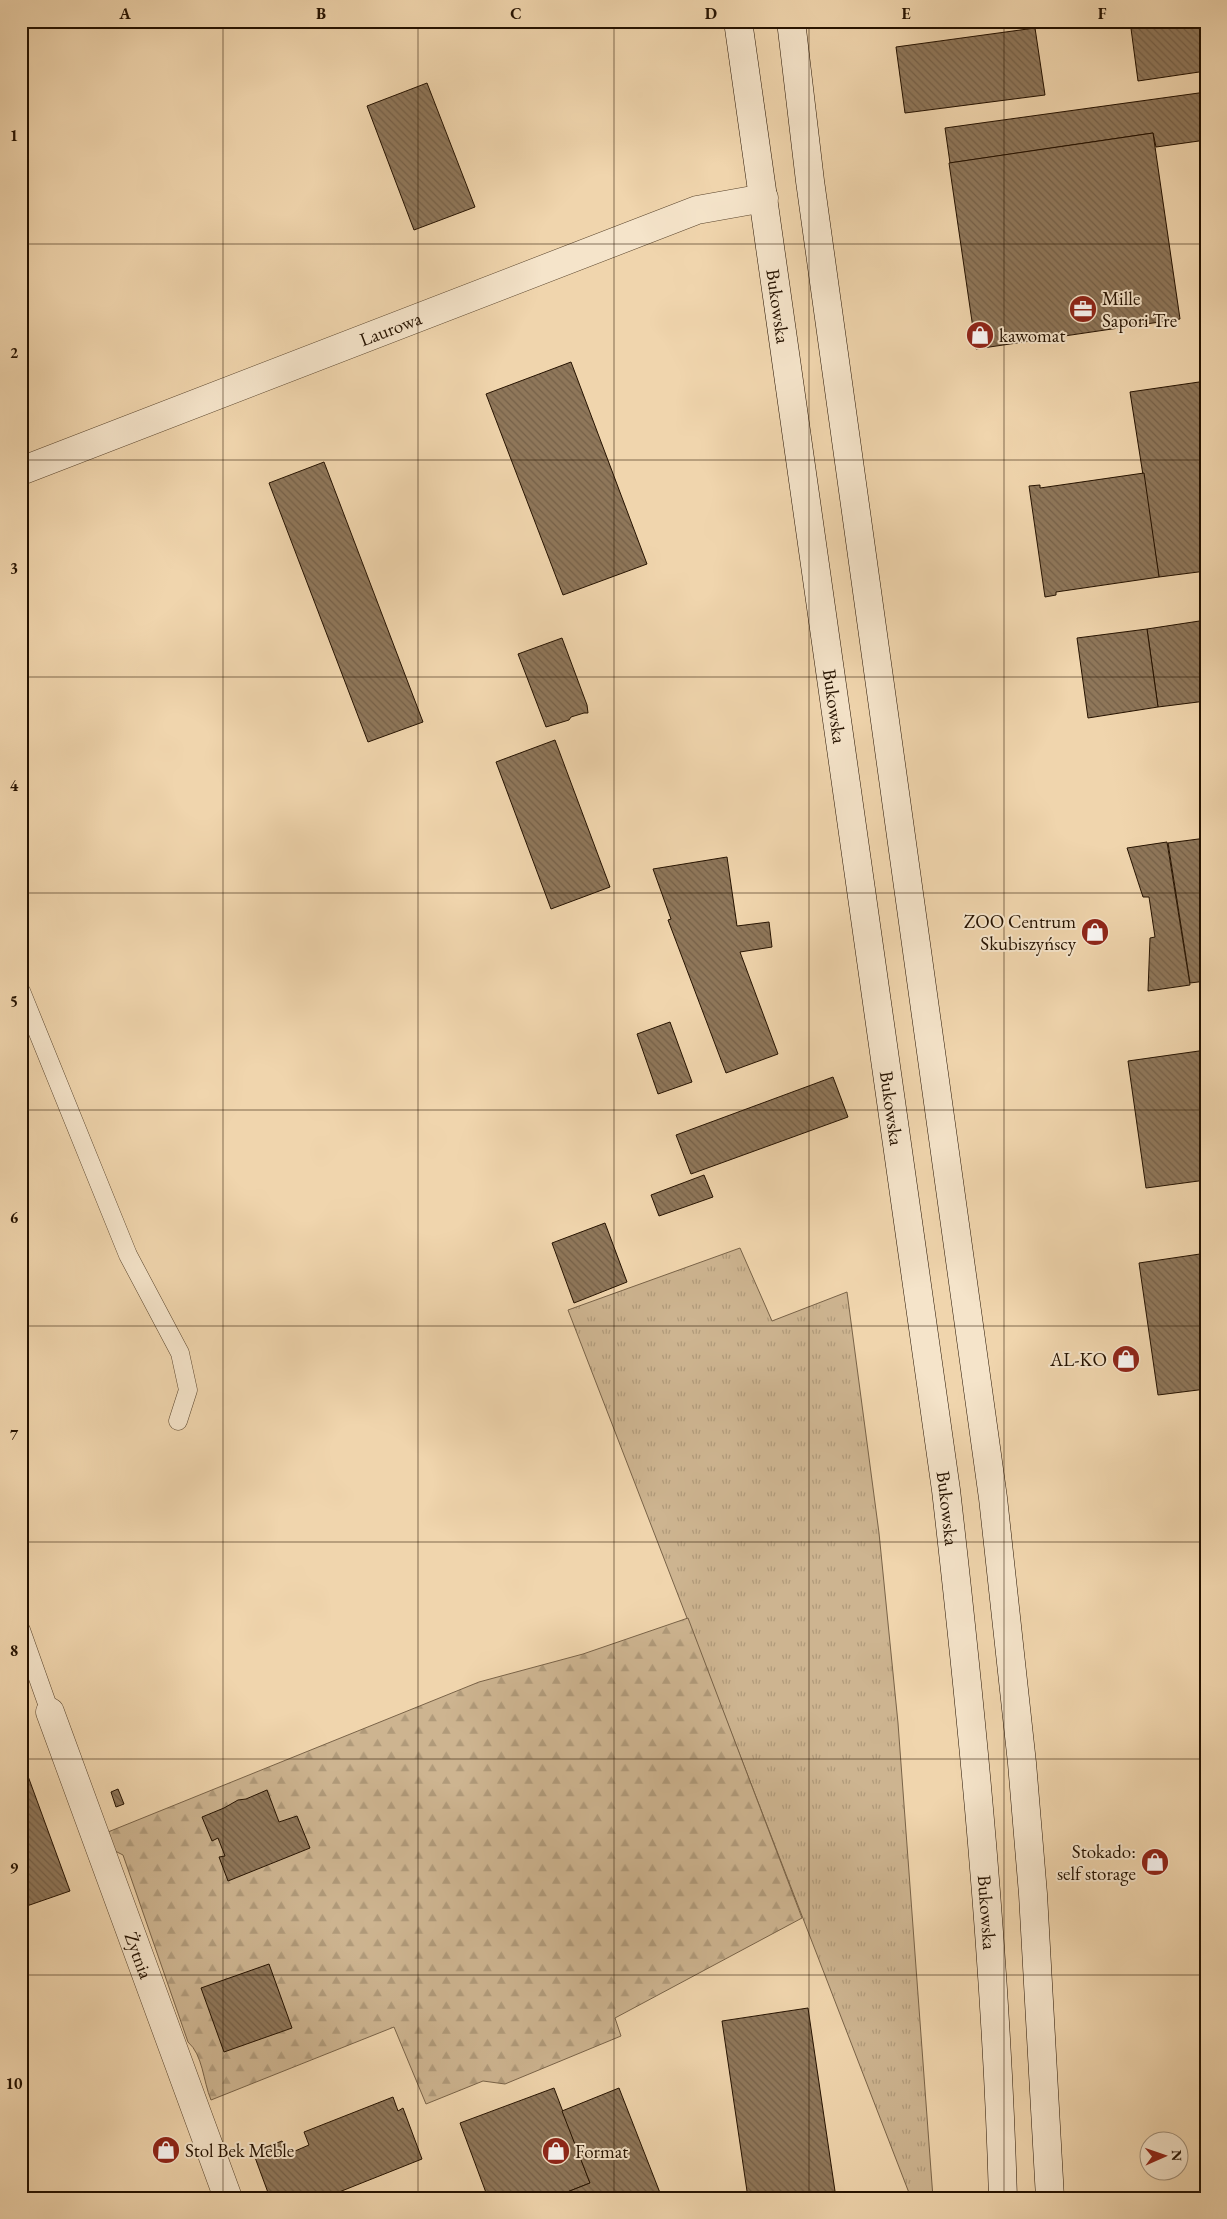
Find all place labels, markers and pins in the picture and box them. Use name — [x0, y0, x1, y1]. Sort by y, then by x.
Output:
place label: Mille Sapori Tre — [1102, 286, 1177, 333]
office icon: Mille Sapori Tre — [1068, 294, 1098, 324]
shop icon: kawomat — [965, 320, 995, 350]
place label: kawomat — [999, 323, 1065, 348]
place label: ZOO Centrum Skubiszyńscy — [964, 909, 1077, 956]
shop icon: ZOO Centrum Skubiszyńscy — [1080, 917, 1110, 947]
shop icon: AL-KO — [1111, 1344, 1141, 1374]
place label: AL-KO — [1049, 1347, 1107, 1372]
place label: Stokado: self storage — [1057, 1839, 1136, 1886]
shop icon: Stokado: self storage — [1140, 1847, 1170, 1877]
shop icon: Stol Bek Meble — [151, 2135, 181, 2165]
shop icon: Format — [541, 2136, 571, 2166]
place label: Stol Bek Meble — [185, 2138, 294, 2163]
place label: Format — [575, 2139, 628, 2164]

